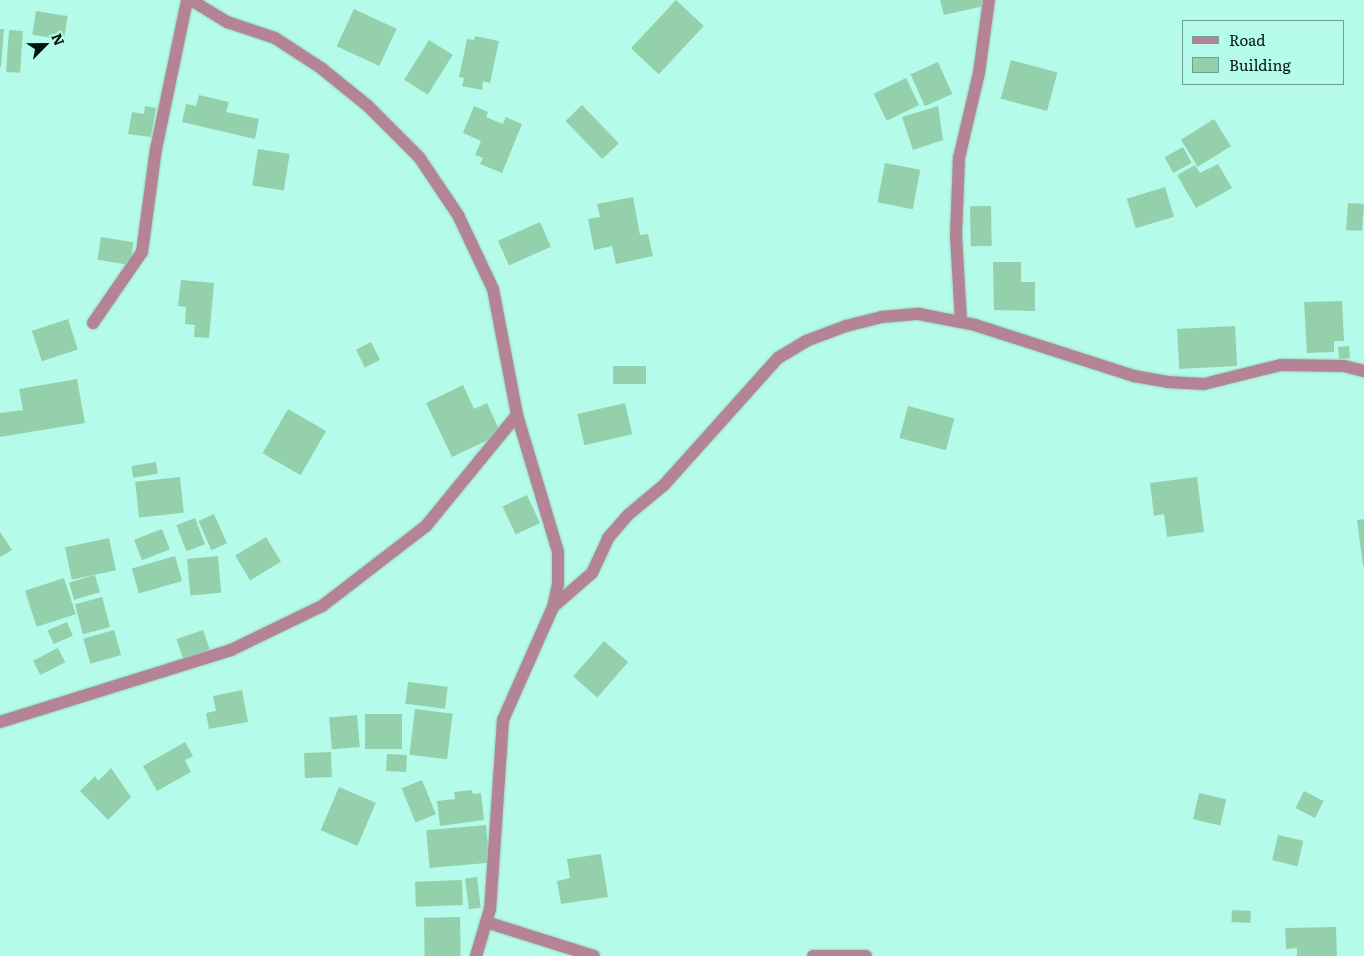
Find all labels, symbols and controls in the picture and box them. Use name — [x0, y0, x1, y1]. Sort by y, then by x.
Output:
north arrow — [20, 20, 70, 70]
legend — [1182, 20, 1344, 85]
text: Road — [1229, 28, 1265, 51]
text: N — [47, 30, 70, 48]
text: Building — [1229, 53, 1291, 76]

